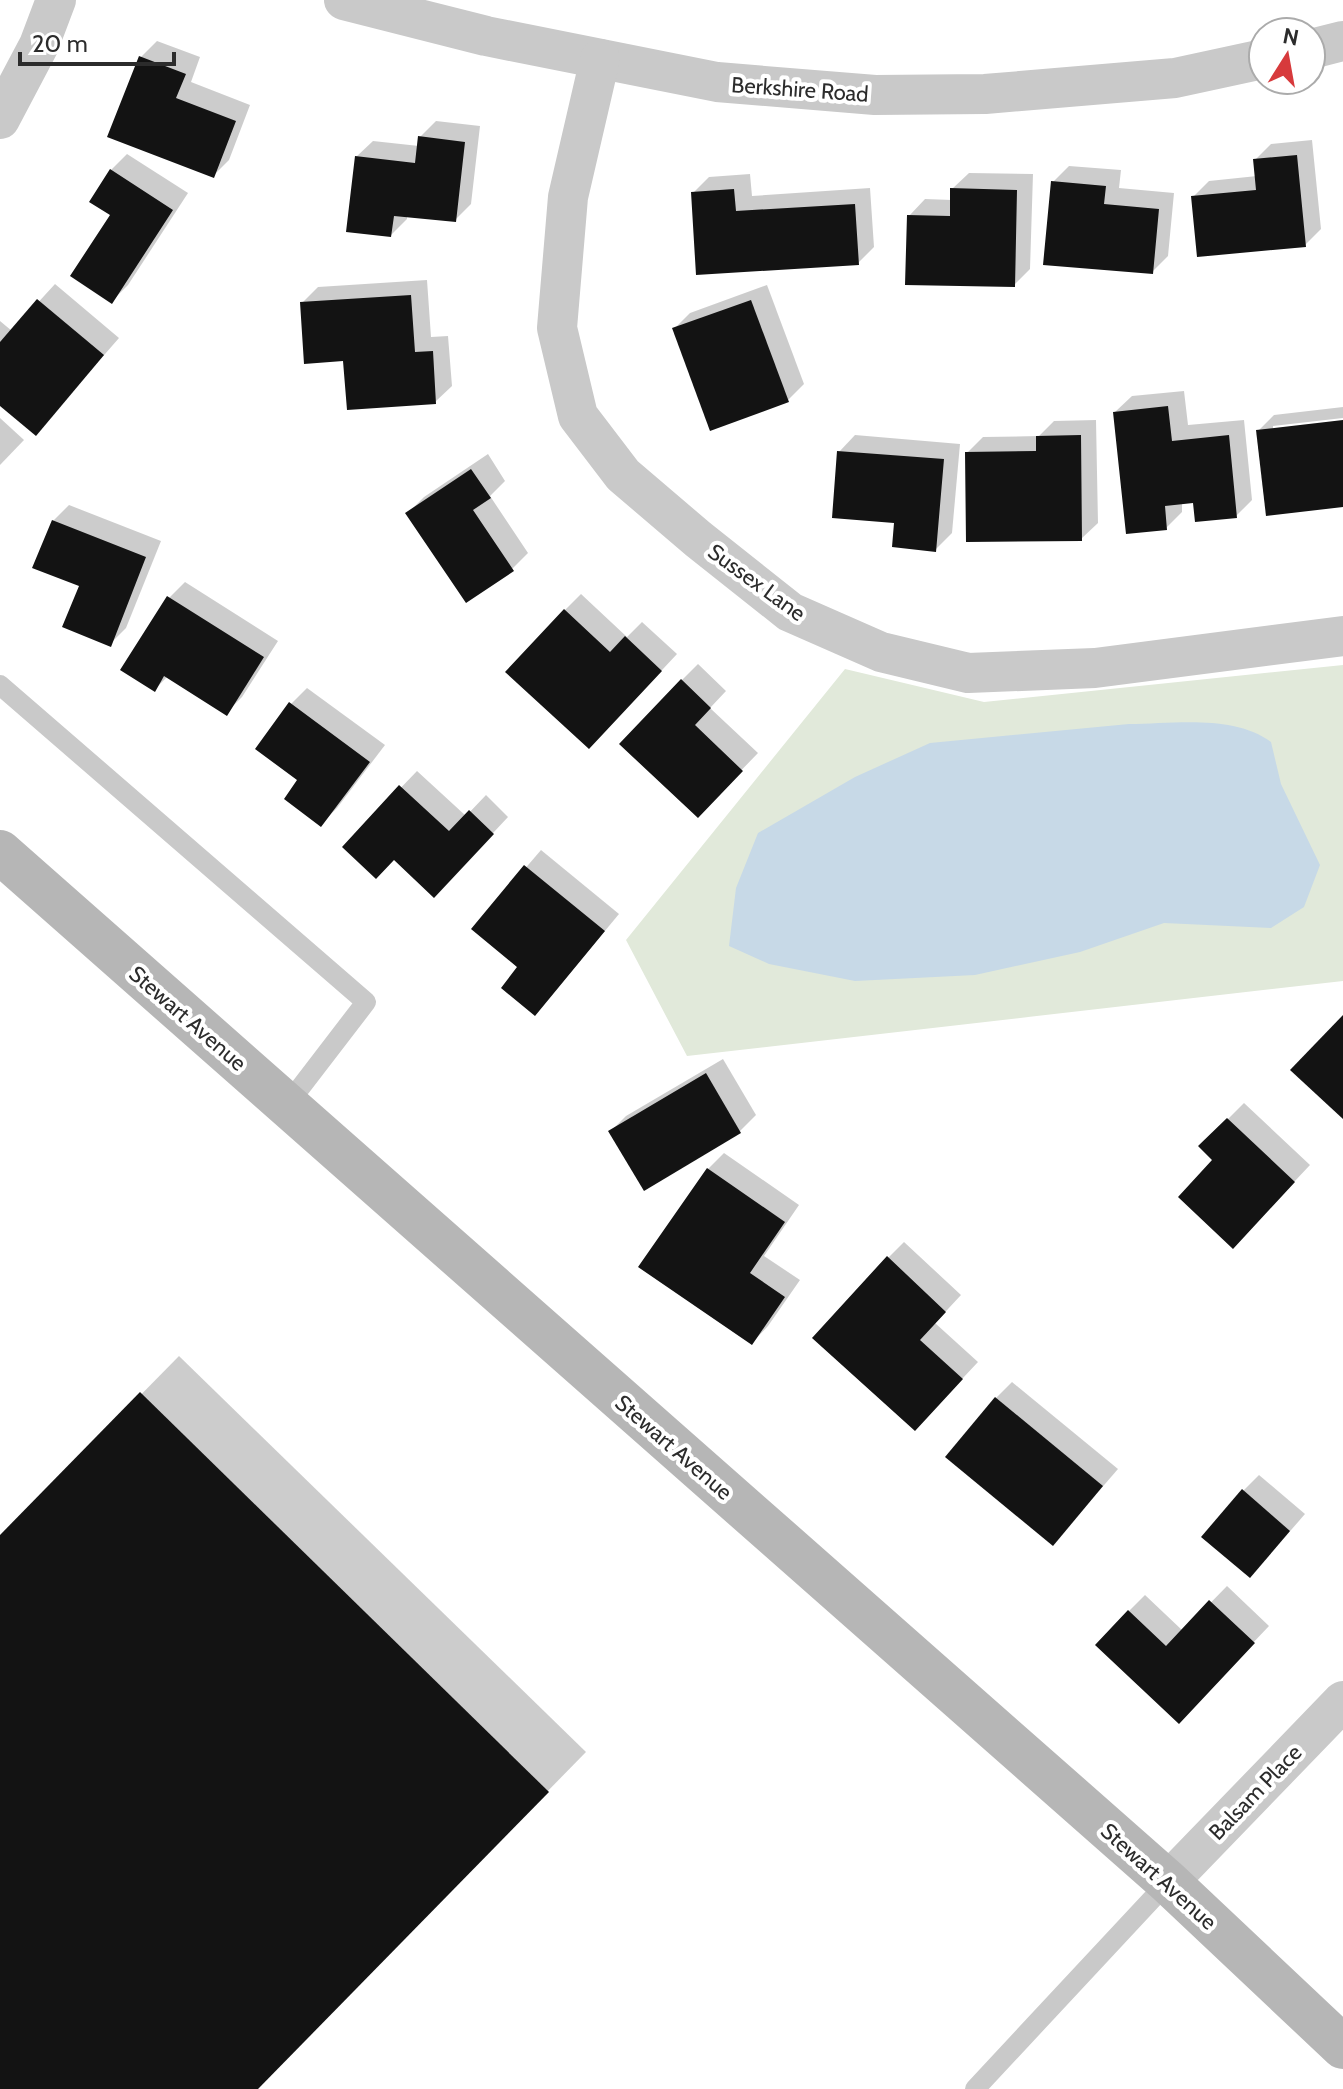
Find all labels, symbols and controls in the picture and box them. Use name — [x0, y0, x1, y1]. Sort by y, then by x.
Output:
scale bar — [20, 16, 174, 66]
north arrow — [1247, 16, 1327, 96]
text: N — [1281, 22, 1301, 52]
text: 20 m — [32, 29, 88, 58]
street label: Berkshire Road — [730, 71, 869, 108]
street label: Sussex Lane — [703, 538, 811, 627]
street label: Stewart Avenue — [123, 960, 252, 1077]
street label: Stewart Avenue — [609, 1389, 738, 1506]
street label: Balsam Place — [1203, 1739, 1307, 1846]
street label: Stewart Avenue — [1095, 1817, 1222, 1935]

